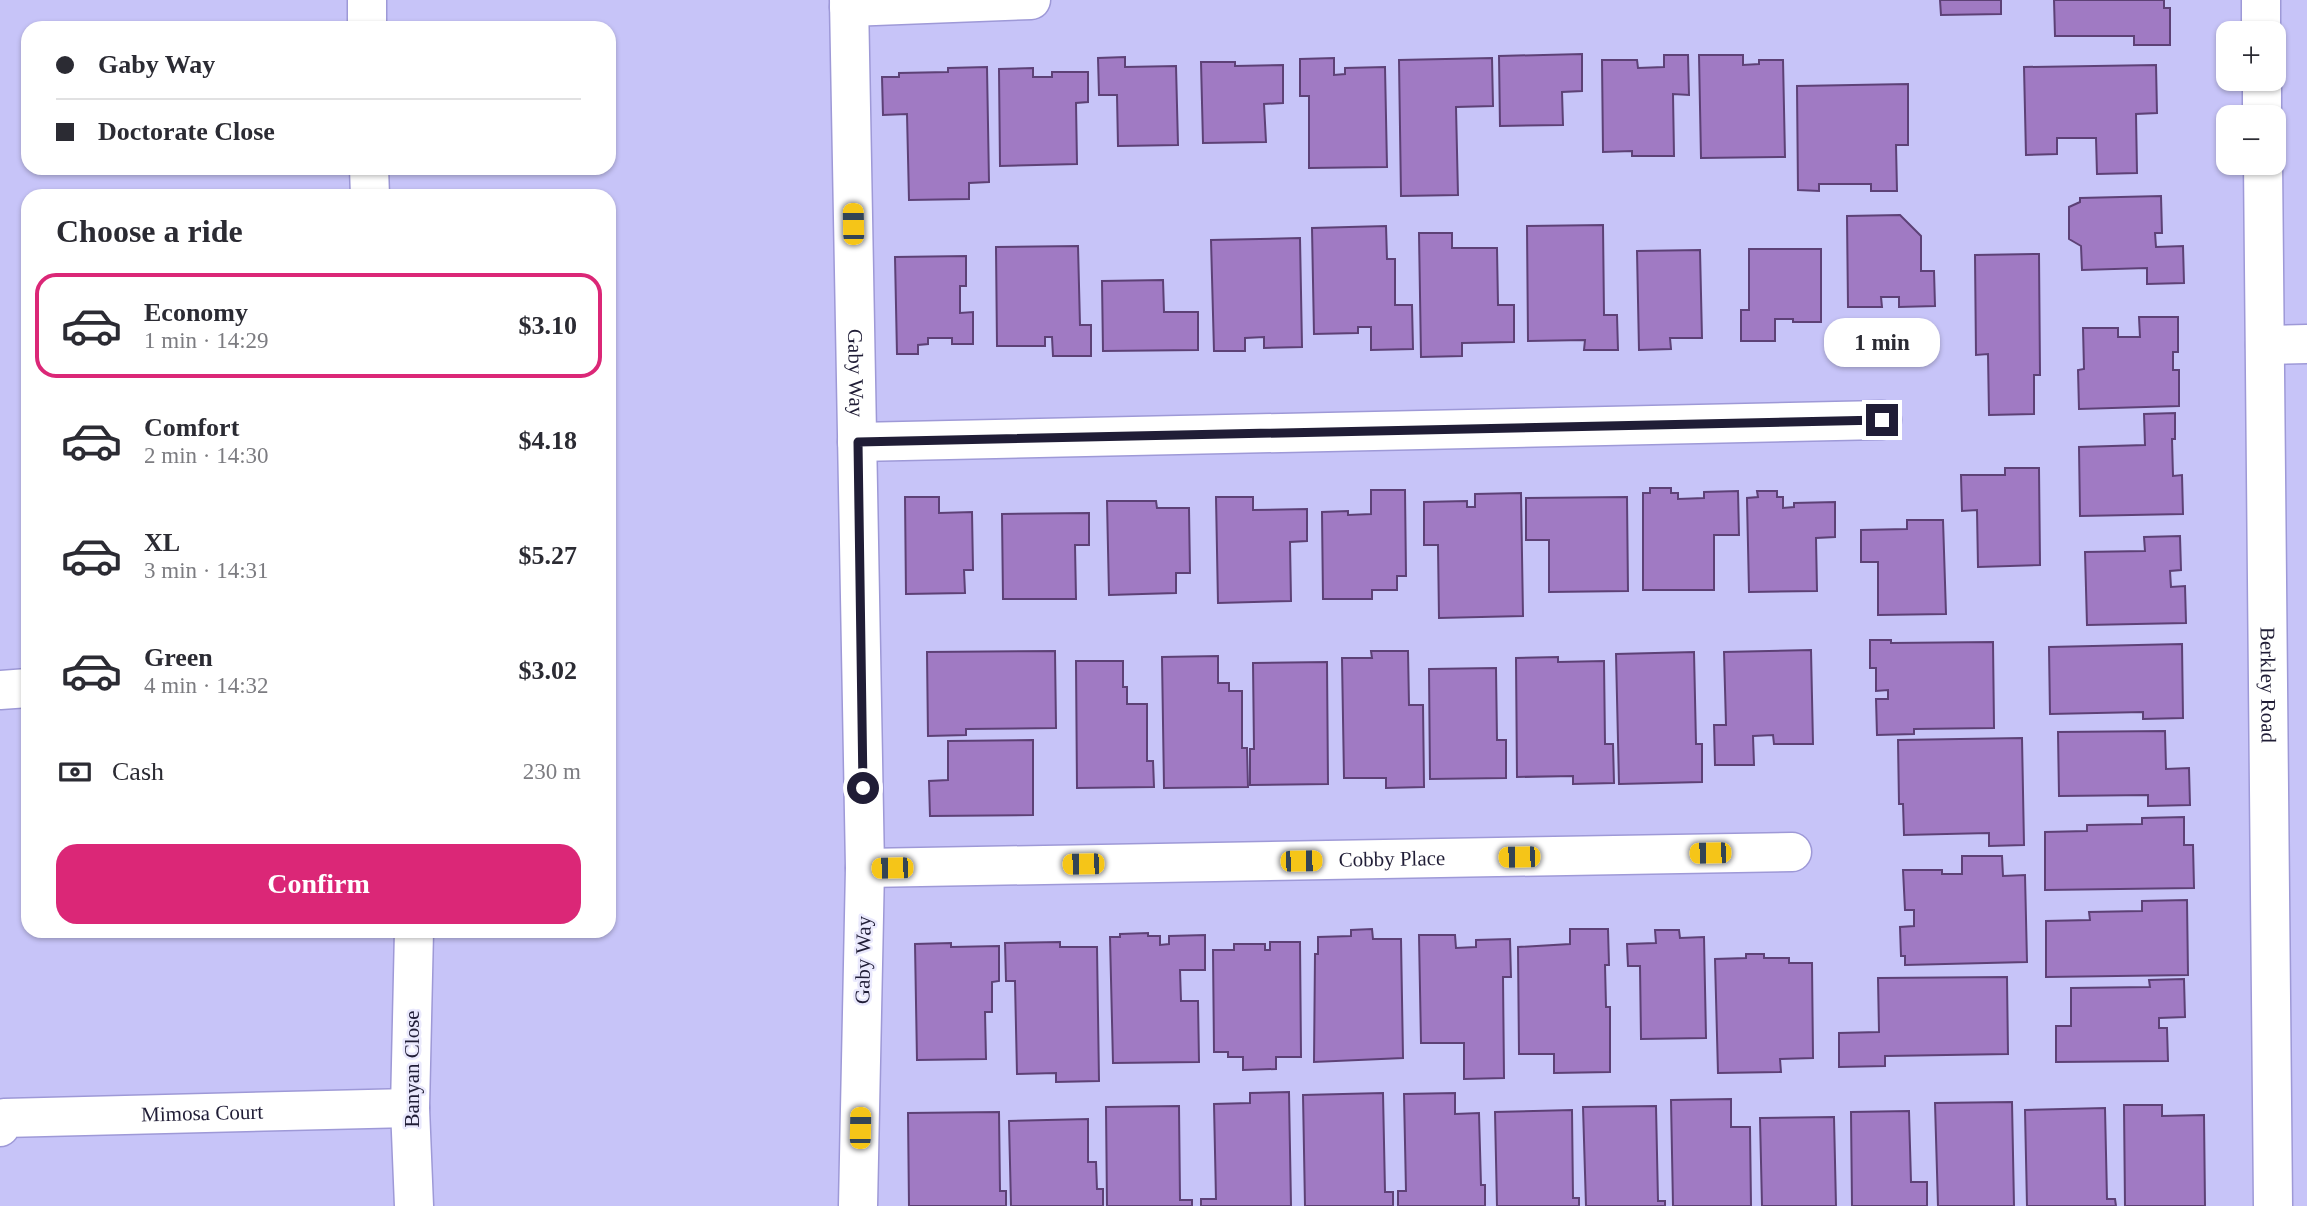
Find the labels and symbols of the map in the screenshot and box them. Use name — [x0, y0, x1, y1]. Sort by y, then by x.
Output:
car — [843, 203, 864, 245]
callout: 1 min — [1824, 318, 1940, 368]
street label: Gaby Way — [843, 329, 869, 418]
route end — [1866, 404, 1898, 436]
street label: Berkley Road — [2255, 627, 2281, 744]
route start — [847, 772, 879, 804]
car — [1689, 842, 1732, 864]
street label: Cobby Place — [1338, 846, 1446, 872]
car — [1498, 846, 1541, 868]
car — [1280, 850, 1323, 872]
car — [1062, 853, 1105, 875]
car — [871, 857, 914, 879]
street label: Gaby Way — [850, 915, 876, 1004]
street label: Banyan Close — [400, 1010, 424, 1128]
street label: Mimosa Court — [141, 1100, 264, 1127]
car — [850, 1107, 871, 1149]

